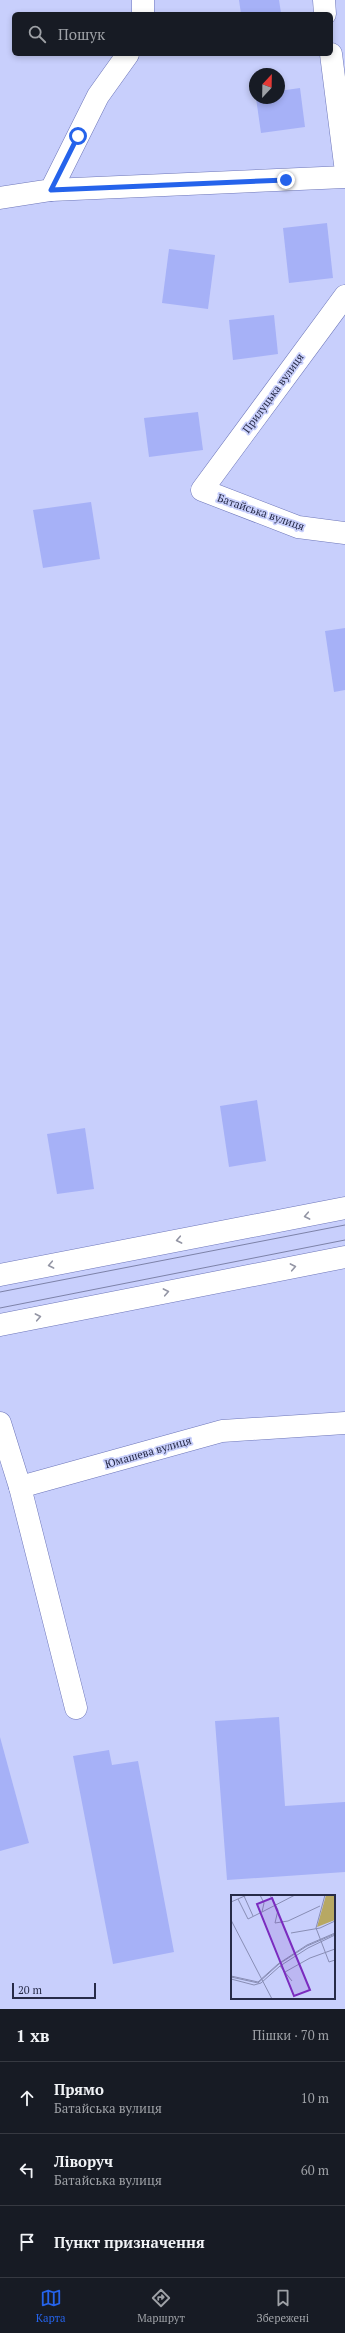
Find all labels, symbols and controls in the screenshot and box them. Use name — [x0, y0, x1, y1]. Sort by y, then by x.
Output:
search box — [12, 12, 333, 56]
icon: search — [26, 23, 48, 45]
text: Пошук — [58, 24, 105, 44]
north arrow — [249, 68, 285, 104]
route start — [69, 127, 87, 145]
route end — [277, 171, 295, 189]
street label: Прилуцька вулиця — [239, 350, 307, 436]
street label: Батайська вулиця — [216, 491, 307, 534]
one-way arrow — [304, 1211, 310, 1219]
one-way arrow — [176, 1235, 182, 1244]
one-way arrow — [48, 1260, 54, 1268]
one-way arrow — [290, 1263, 296, 1272]
one-way arrow — [163, 1288, 169, 1297]
one-way arrow — [35, 1314, 41, 1322]
street label: Юмашева вулиця — [103, 1433, 193, 1471]
inset map — [231, 1895, 335, 1999]
scale bar — [12, 1981, 96, 2000]
text: 20 m — [18, 1983, 42, 1997]
text: 1 хв — [16, 2024, 49, 2047]
text: Пішки · 70 m — [252, 2026, 329, 2044]
text: Прямо — [54, 2079, 104, 2099]
icon: ahead — [16, 2087, 38, 2109]
text: 10 m — [301, 2089, 329, 2107]
text: Батайська вулиця — [54, 2099, 162, 2117]
text: Ліворуч — [54, 2151, 113, 2171]
icon: left — [16, 2159, 38, 2181]
text: 60 m — [301, 2161, 329, 2179]
text: Батайська вулиця — [54, 2171, 162, 2189]
icon: arrive — [16, 2231, 38, 2253]
text: Пункт призначення — [54, 2232, 205, 2252]
tab: Карта — [36, 2287, 66, 2325]
tab: Маршрут — [137, 2287, 185, 2325]
tab: Збережені — [257, 2287, 309, 2325]

